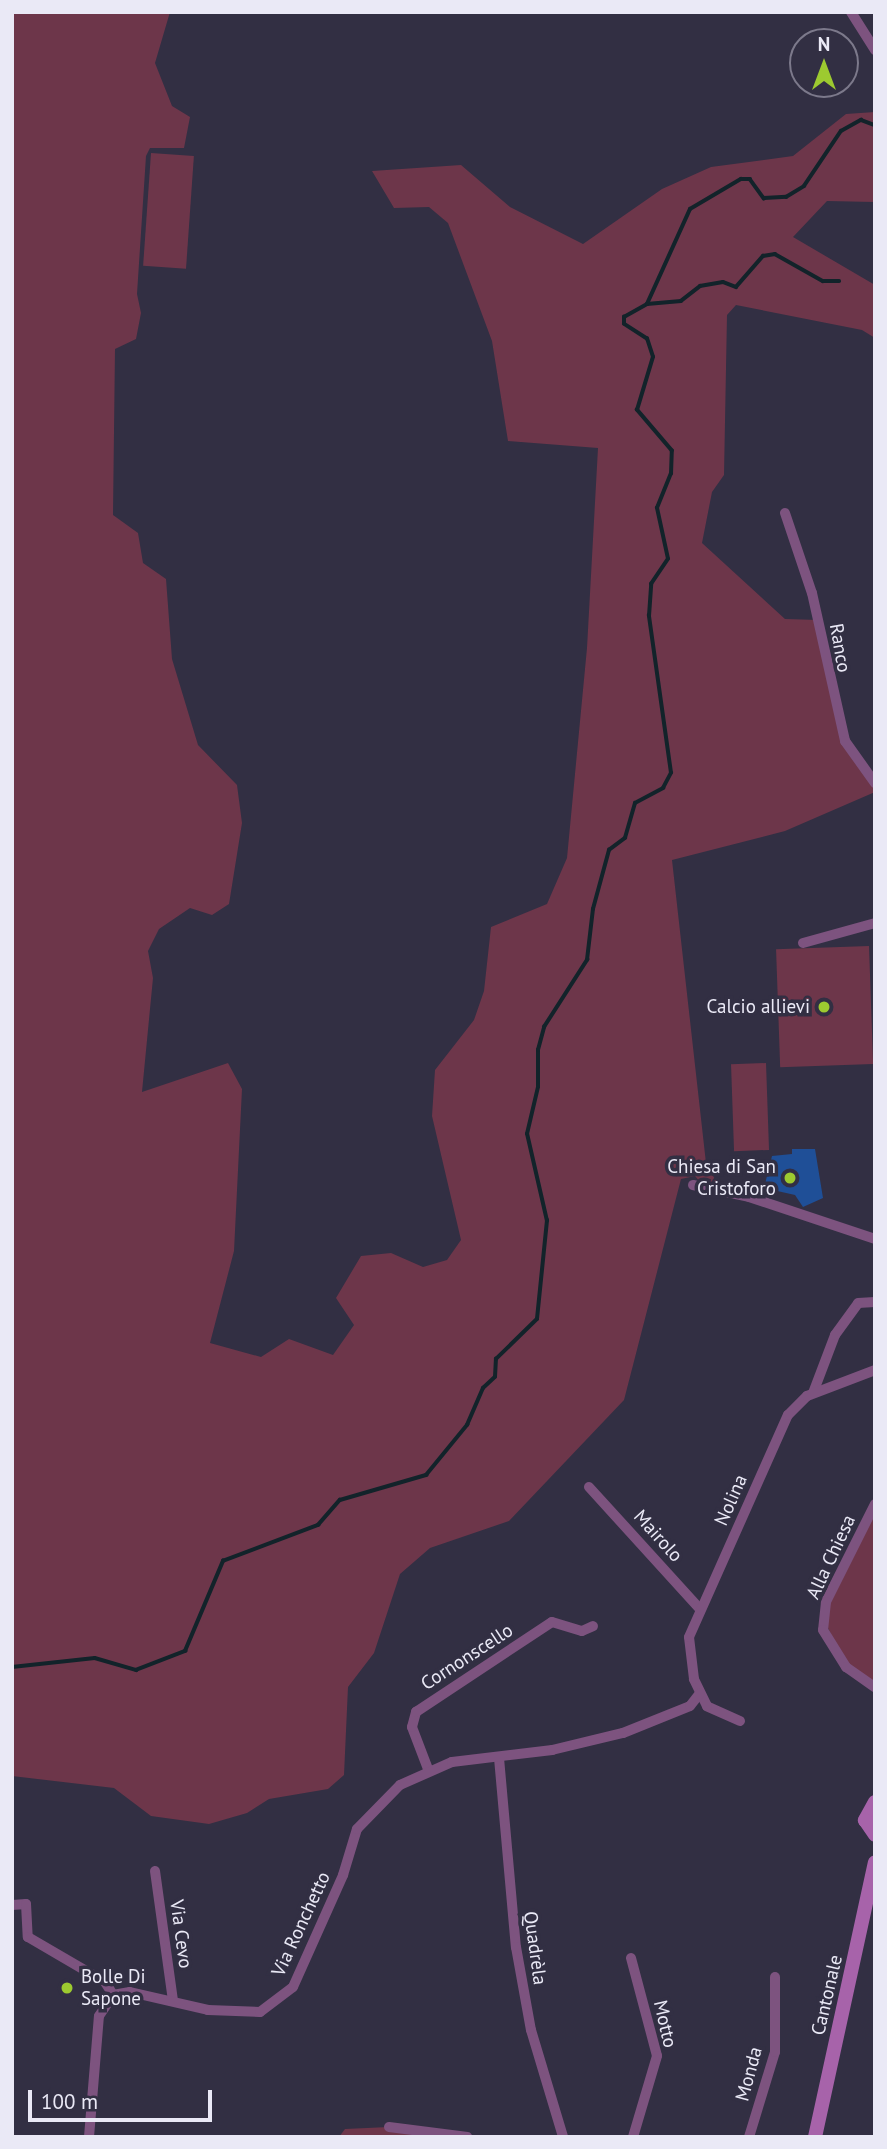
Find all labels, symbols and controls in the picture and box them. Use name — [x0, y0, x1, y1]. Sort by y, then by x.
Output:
north arrow — [789, 28, 859, 98]
text: N — [818, 32, 830, 56]
street label: Ranco — [824, 622, 856, 674]
place label: Calcio allievi — [706, 996, 810, 1018]
marker: Calcio allievi — [816, 999, 832, 1015]
place label: Chiesa di San Cristoforo — [667, 1156, 776, 1200]
marker: Chiesa di San Cristoforo — [782, 1170, 798, 1186]
street label: Nolina — [710, 1471, 752, 1529]
street label: Mairolo — [629, 1505, 687, 1567]
street label: Alla Chiesa — [802, 1511, 860, 1603]
street label: Cornonscello — [417, 1619, 517, 1695]
street label: Via Ronchetto — [267, 1868, 335, 1980]
street label: Via Cevo — [165, 1898, 197, 1970]
street label: Quadrèla — [519, 1910, 551, 1986]
street label: Cantonale — [807, 1953, 847, 2037]
place label: Bolle Di Sapone — [81, 1966, 146, 2010]
marker: Bolle Di Sapone — [59, 1980, 75, 1996]
street label: Motto — [648, 1998, 682, 2050]
street label: Monda — [731, 2044, 767, 2104]
scale bar — [32, 2076, 215, 2120]
text: 100 m — [41, 2088, 98, 2115]

